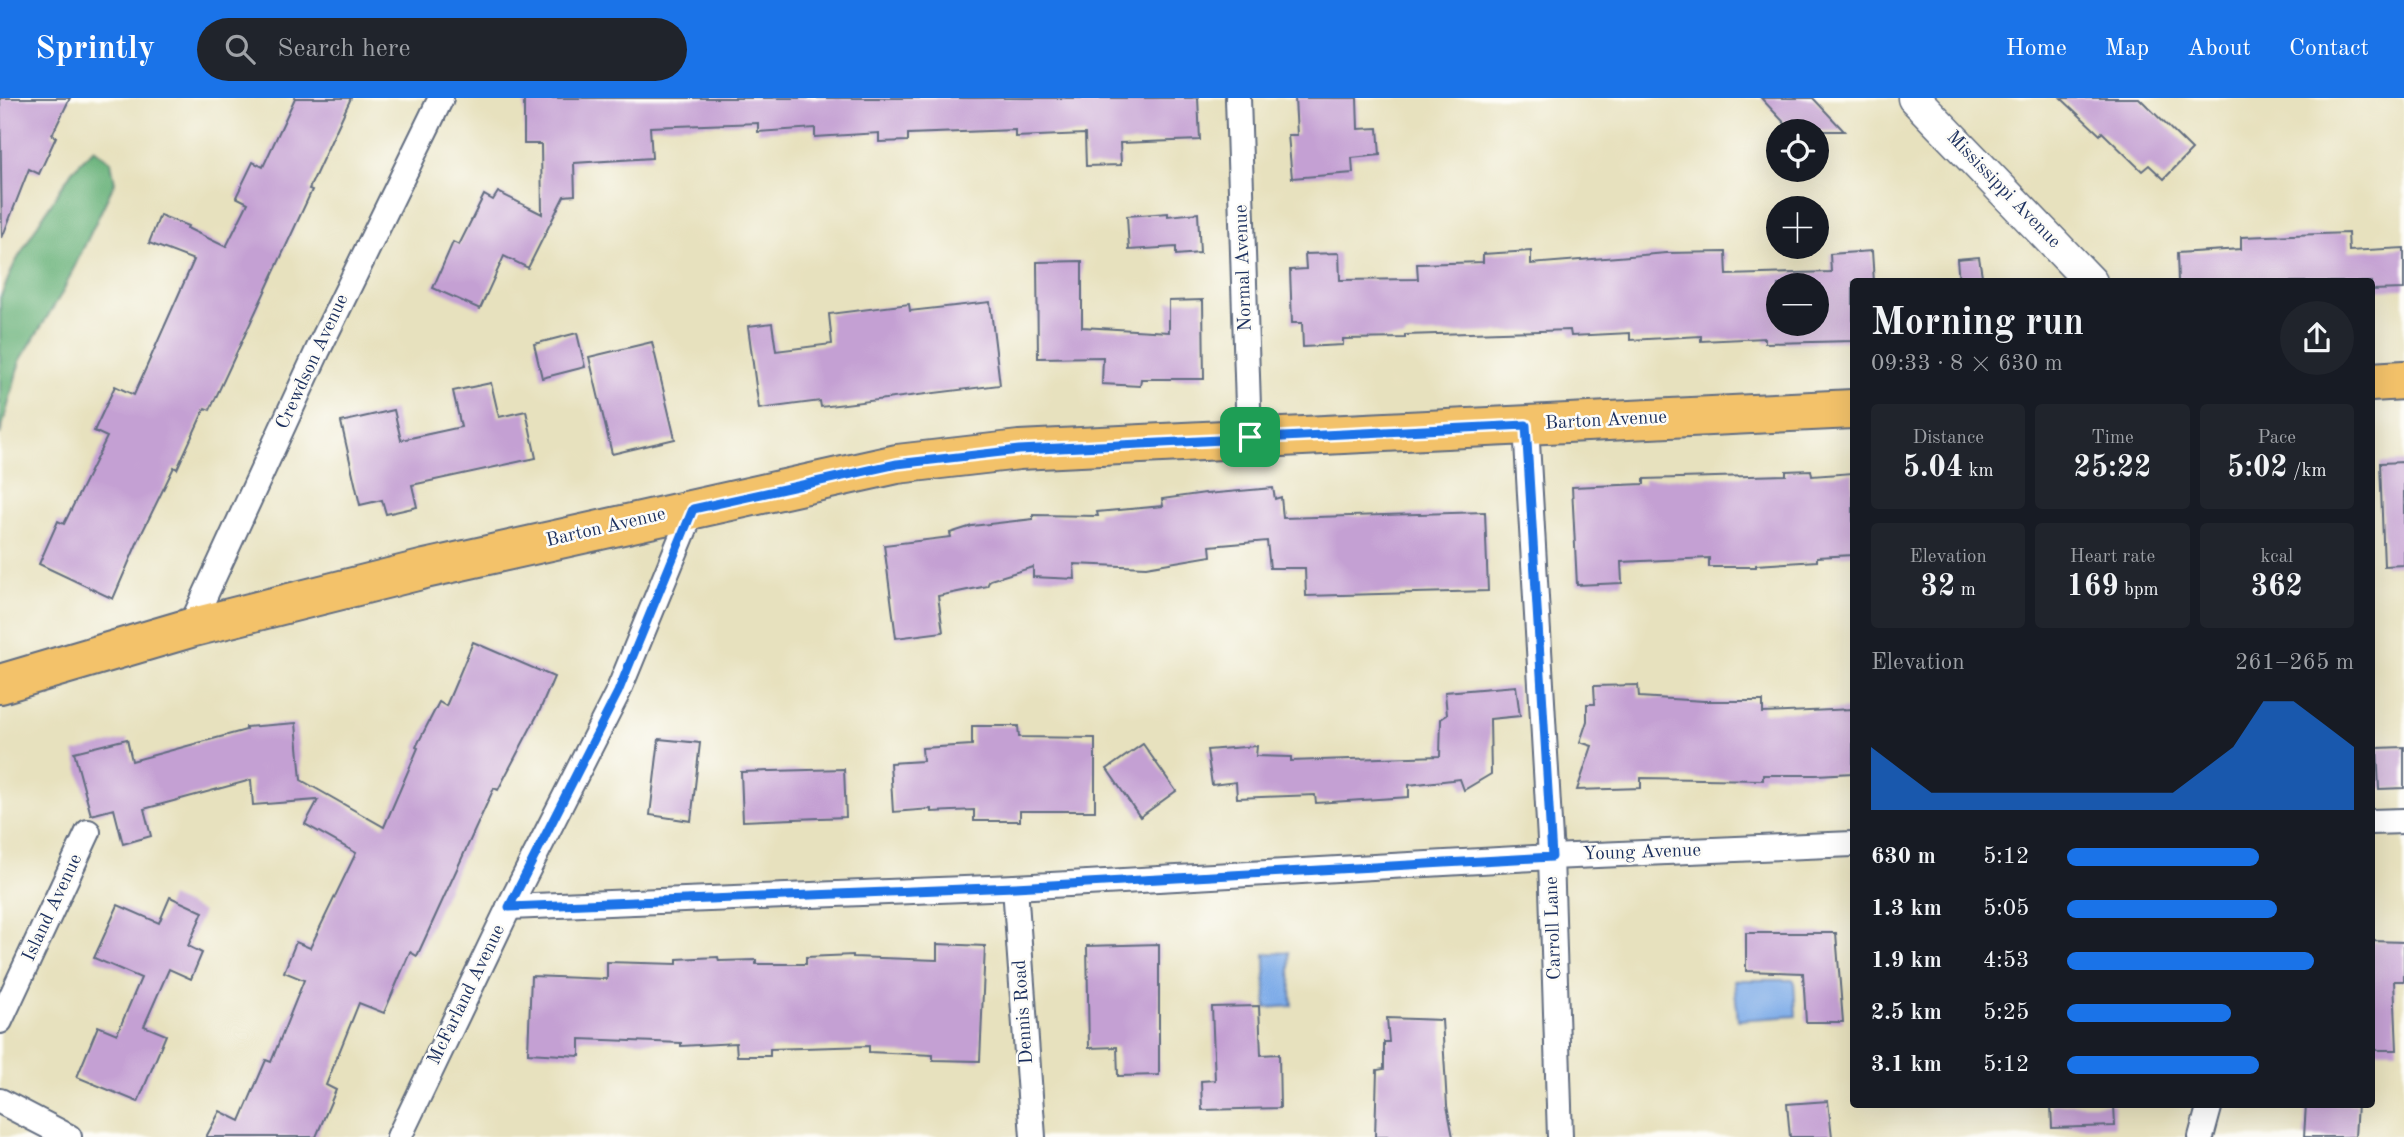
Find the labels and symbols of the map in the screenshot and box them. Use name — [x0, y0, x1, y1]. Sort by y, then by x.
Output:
street label: Mississippi Avenue — [1942, 128, 2064, 252]
street label: Normal Avenue — [1232, 204, 1256, 332]
street label: Crewdson Avenue — [273, 292, 353, 432]
pin — [1220, 407, 1280, 467]
street label: Barton Avenue — [1544, 408, 1668, 434]
street label: Barton Avenue — [544, 505, 668, 551]
street label: Young Avenue — [1583, 841, 1701, 865]
street label: Island Avenue — [20, 851, 86, 965]
street label: Carroll Lane — [1543, 876, 1565, 980]
street label: McFarland Avenue — [425, 922, 509, 1068]
street label: Dennis Road — [1011, 959, 1037, 1065]

